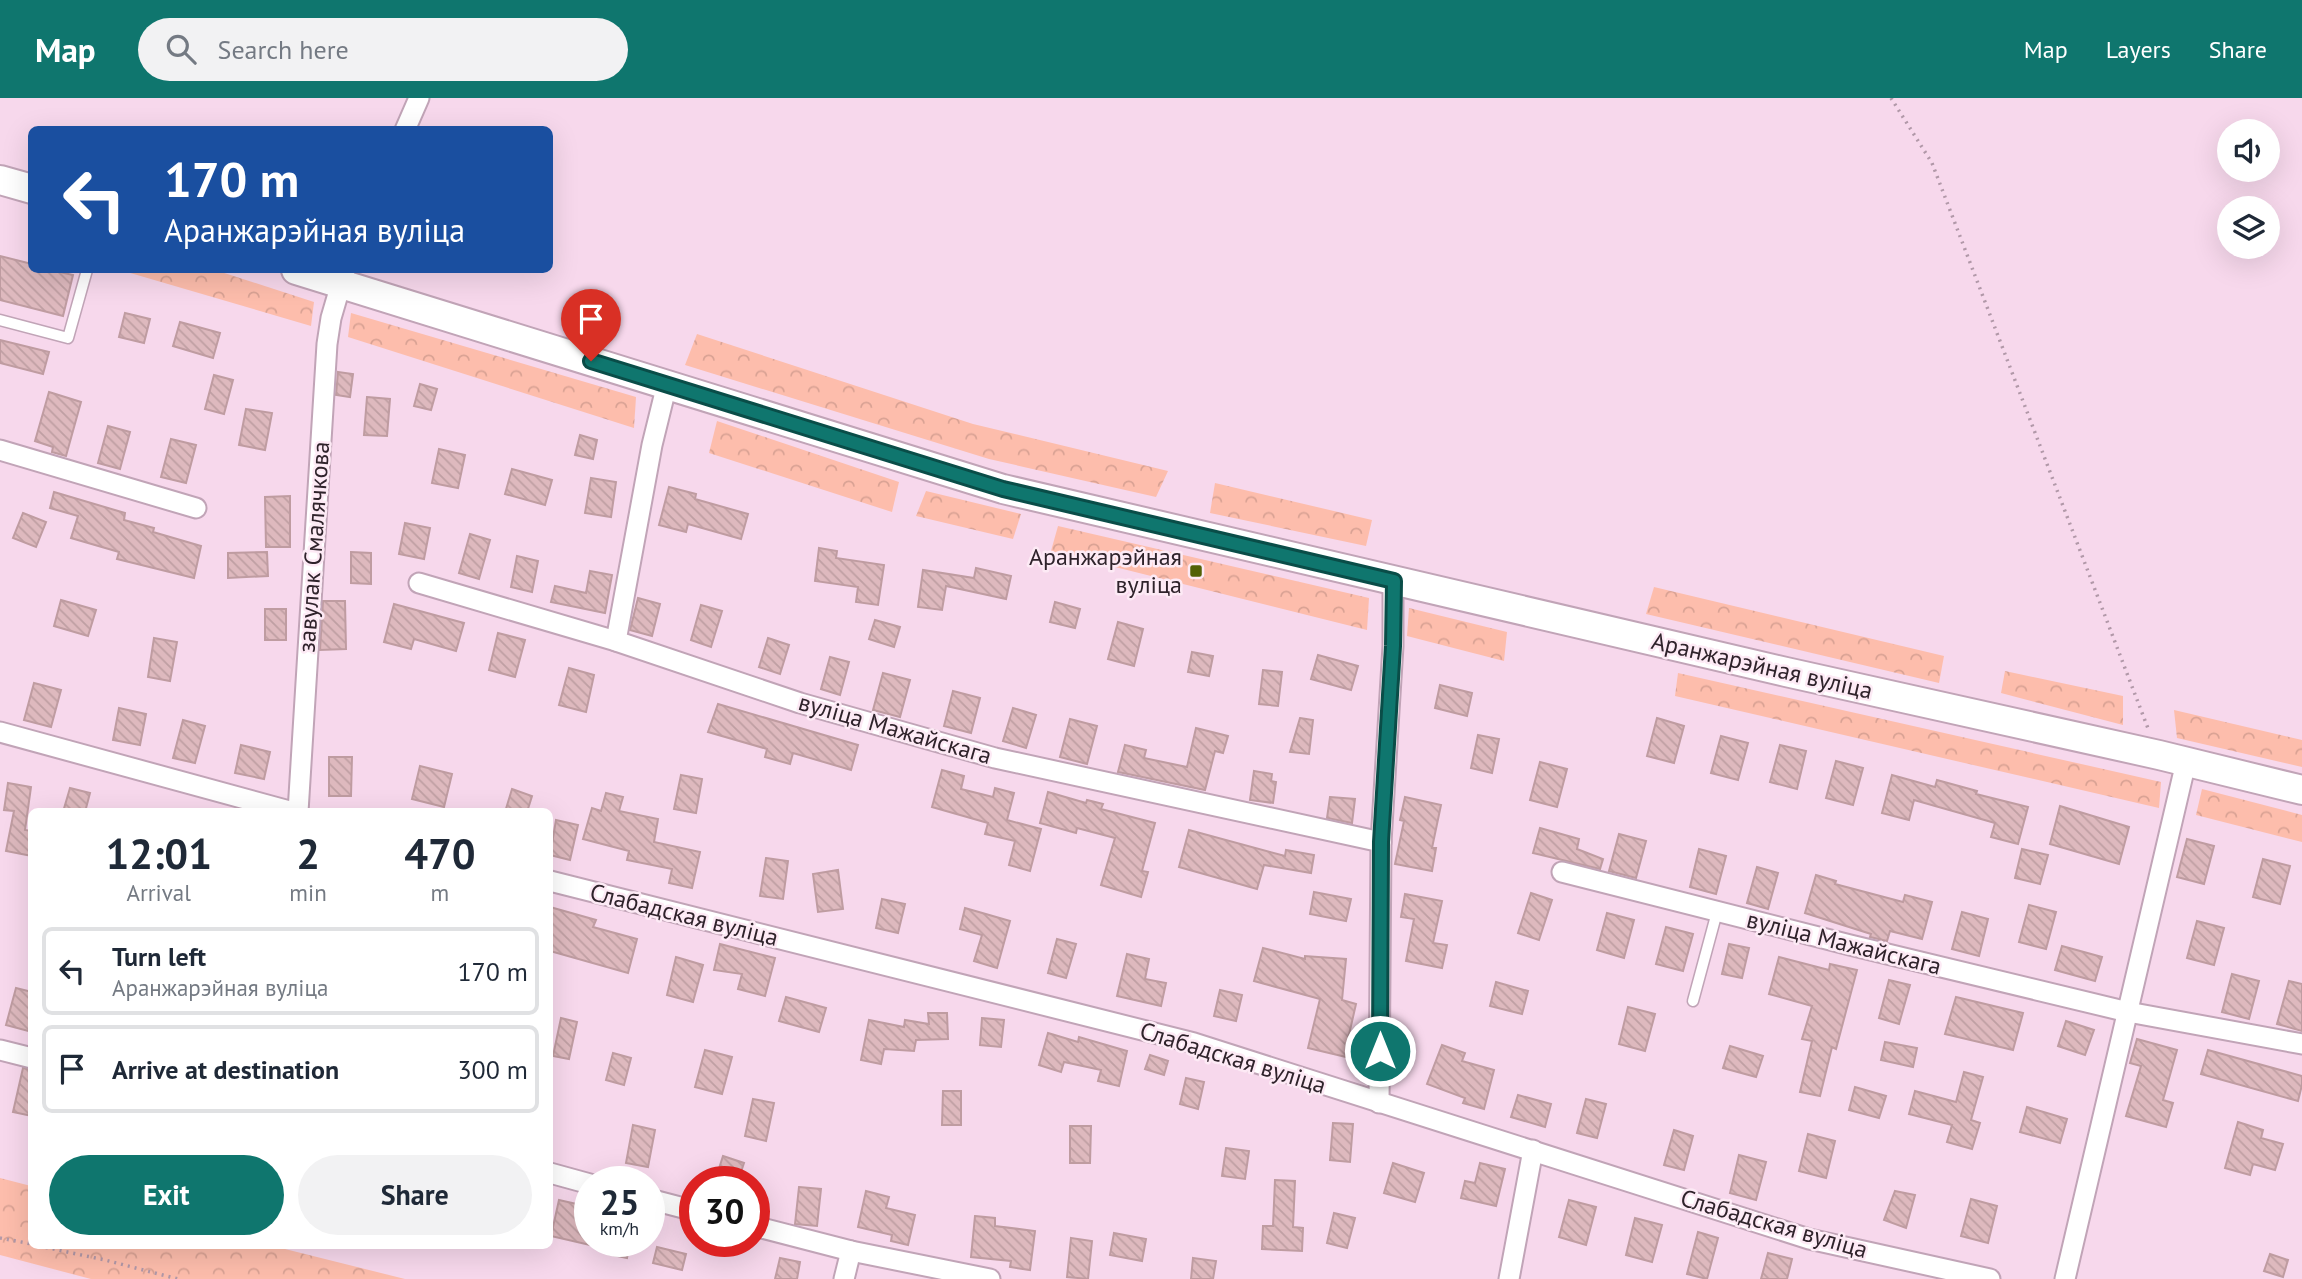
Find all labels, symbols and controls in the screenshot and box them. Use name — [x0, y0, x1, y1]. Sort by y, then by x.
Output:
search box — [138, 18, 628, 81]
text: Map — [35, 28, 96, 71]
icon: search — [162, 30, 200, 68]
text: Search here — [218, 33, 349, 66]
text: Map — [2024, 34, 2068, 65]
text: Layers — [2106, 34, 2171, 65]
text: Share — [2209, 34, 2267, 65]
map controls — [2217, 119, 2280, 259]
button: sound — [2217, 119, 2280, 182]
text: 170 m — [164, 147, 299, 211]
icon: left — [49, 154, 140, 245]
button: layers — [2217, 196, 2280, 259]
text: Аранжарэйная вуліца — [164, 209, 465, 251]
pin — [561, 289, 621, 361]
icon: arrive — [572, 300, 610, 338]
street label: завулак Смалячкова — [291, 440, 336, 654]
place label: Аранжарэйная вуліца — [1029, 541, 1182, 600]
marker: Аранжарэйная вуліца — [1188, 563, 1204, 579]
street label: Аранжарэйная вуліца — [1649, 625, 1876, 706]
street label: вуліца Мажайскага — [795, 686, 995, 771]
text: 12:01 — [105, 826, 212, 881]
text: 2 — [296, 826, 320, 881]
text: 470 — [404, 826, 476, 881]
street label: Слабадская вуліца — [587, 876, 782, 953]
text: Arrival — [126, 878, 191, 907]
text: min — [289, 878, 327, 907]
text: m — [431, 878, 449, 907]
street label: вуліца Мажайскага — [1744, 903, 1945, 982]
text: Turn left — [112, 940, 206, 973]
icon: left — [53, 952, 91, 990]
text: 170 m — [457, 955, 528, 988]
text: Аранжарэйная вуліца — [112, 973, 329, 1002]
street label: Слабадская вуліца — [1136, 1014, 1330, 1101]
position arrow — [1343, 1014, 1417, 1088]
icon: arrive — [53, 1050, 91, 1088]
text: Arrive at destination — [112, 1053, 339, 1086]
text: 300 m — [457, 1053, 528, 1086]
button: Exit — [49, 1155, 284, 1235]
button: Share — [298, 1155, 532, 1235]
speed limit sign: 30 — [679, 1166, 770, 1257]
text: 25 — [600, 1179, 639, 1225]
street label: Слабадская вуліца — [1677, 1182, 1871, 1265]
text: km/h — [600, 1217, 639, 1240]

